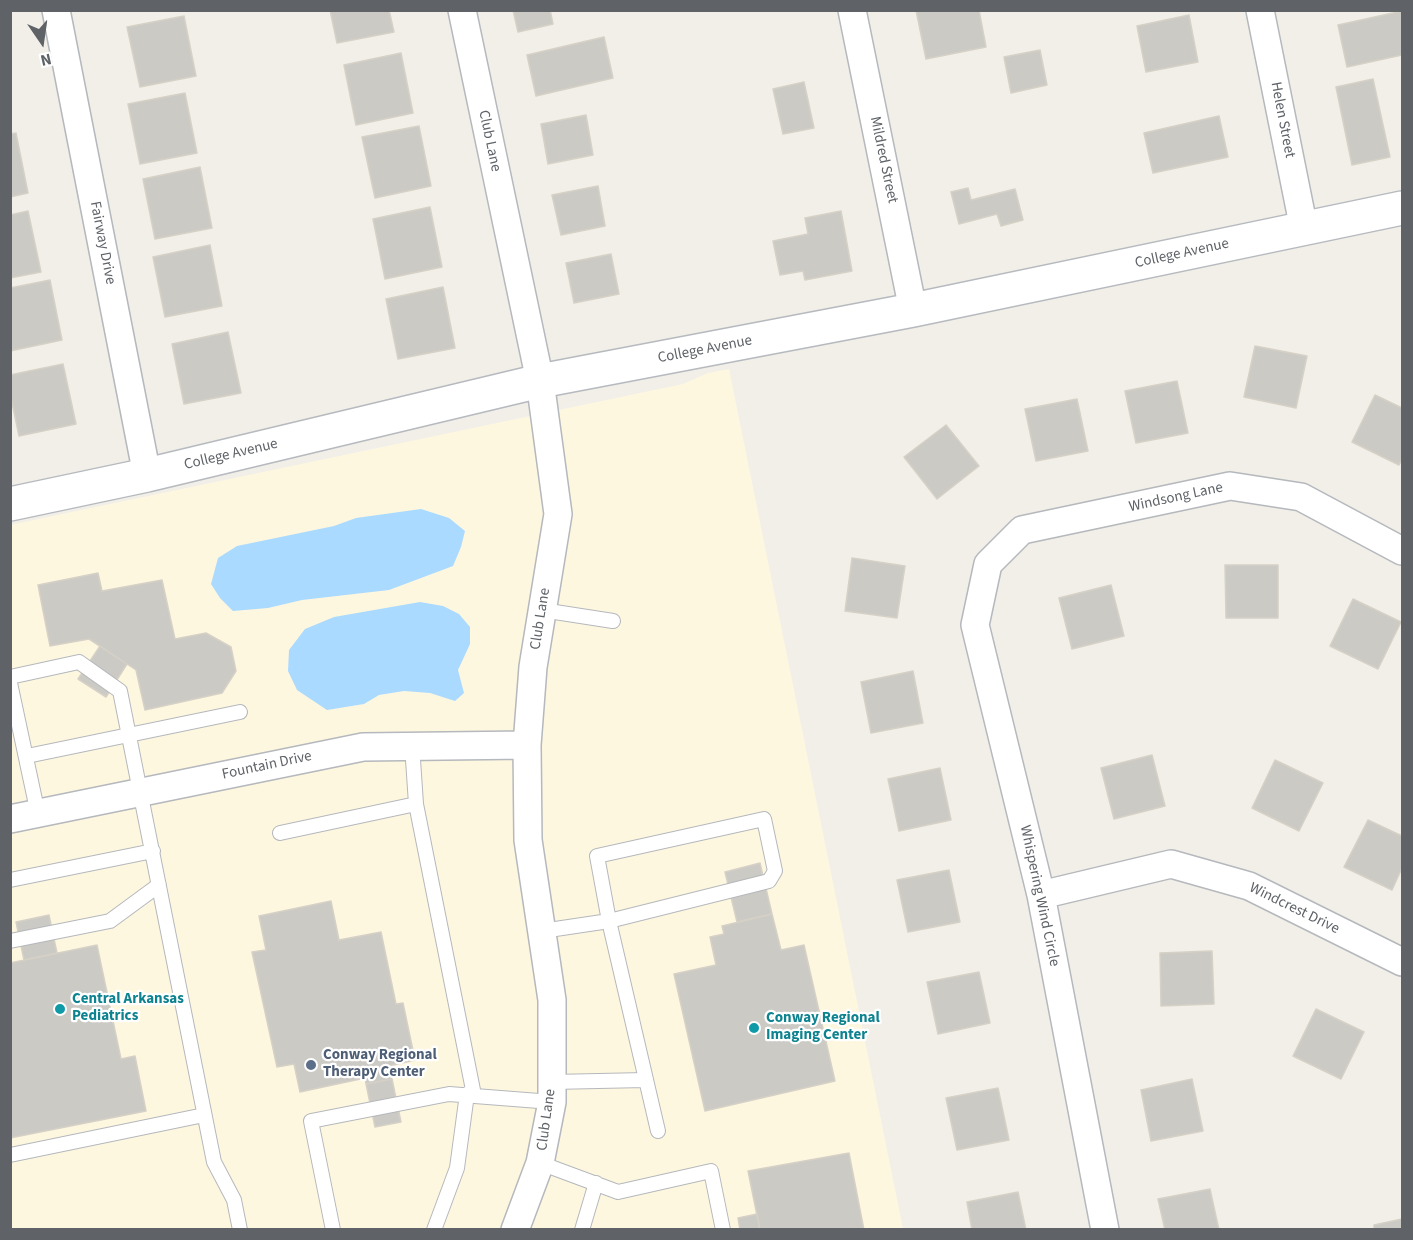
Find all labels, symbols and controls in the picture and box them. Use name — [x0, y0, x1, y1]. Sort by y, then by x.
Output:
north arrow — [12, 12, 72, 72]
text: N — [38, 48, 54, 71]
street label: Helen Street — [1266, 80, 1298, 160]
street label: Club Lane — [474, 109, 504, 173]
street label: Mildred Street — [865, 115, 901, 205]
street label: Fairway Drive — [85, 200, 119, 286]
street label: College Avenue — [1133, 235, 1231, 273]
street label: College Avenue — [656, 332, 754, 368]
street label: College Avenue — [182, 435, 280, 475]
street label: Windsong Lane — [1127, 479, 1225, 517]
street label: Club Lane — [527, 587, 555, 651]
street label: Fountain Drive — [220, 748, 314, 784]
street label: Whispering Wind Circle — [1015, 824, 1063, 968]
street label: Windcrest Drive — [1246, 879, 1342, 939]
place label: Central Arkansas Pediatrics — [72, 991, 184, 1026]
marker: Central Arkansas Pediatrics — [53, 1002, 67, 1016]
place label: Conway Regional Imaging Center — [766, 1010, 880, 1045]
marker: Conway Regional Imaging Center — [747, 1021, 761, 1035]
place label: Conway Regional Therapy Center — [323, 1047, 437, 1082]
marker: Conway Regional Therapy Center — [304, 1058, 318, 1072]
street label: Club Lane — [534, 1088, 560, 1152]

